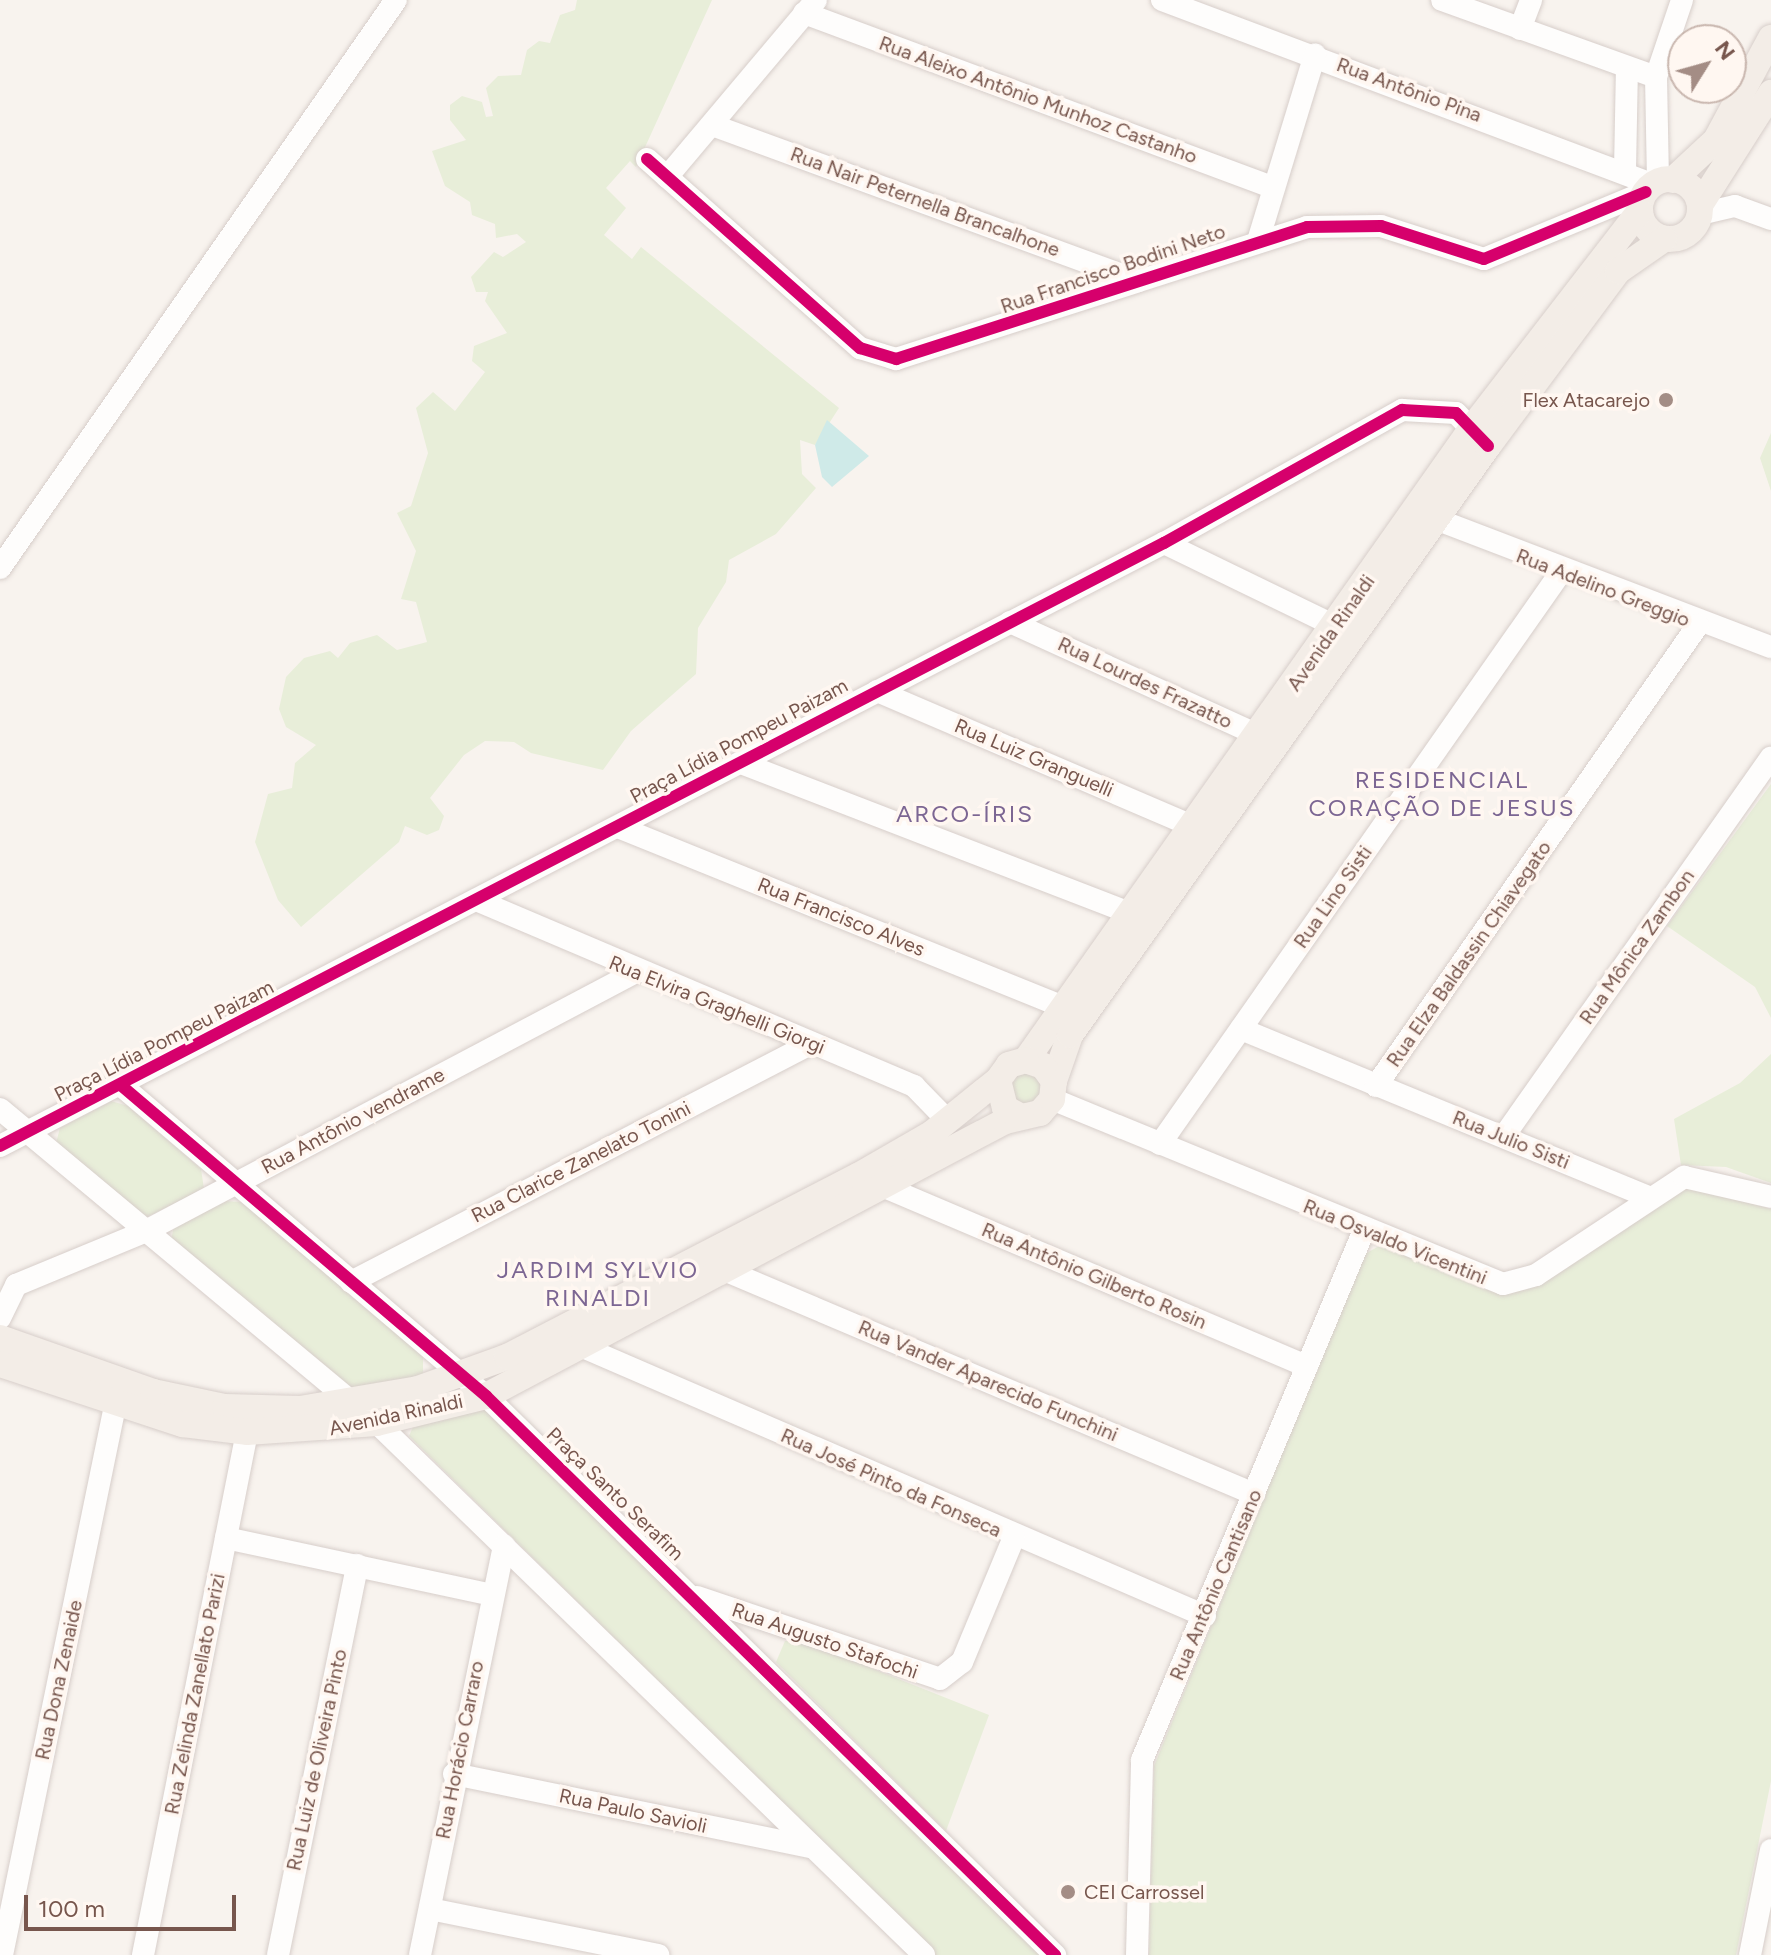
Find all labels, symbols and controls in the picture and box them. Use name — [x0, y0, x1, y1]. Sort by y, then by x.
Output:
north arrow — [1667, 24, 1747, 104]
street label: Rua Aleixo Antônio Munhoz Castanho — [876, 31, 1200, 169]
text: N — [1709, 36, 1741, 65]
street label: Rua Antônio Pina — [1333, 53, 1485, 127]
street label: Rua Nair Peternella Brancalhone — [787, 142, 1063, 262]
street label: Rua Francisco Bodini Neto — [997, 219, 1229, 319]
place label: Flex Atacarejo — [1523, 388, 1650, 412]
marker: Flex Atacarejo — [1657, 391, 1675, 409]
street label: Rua Adelino Greggio — [1513, 544, 1693, 632]
street label: Avenida Rinaldi — [1282, 570, 1380, 696]
street label: Rua Lourdes Frazatto — [1054, 632, 1236, 734]
street label: Praça Lídia Pompeu Paizam — [626, 673, 852, 809]
street label: Rua Luiz Granguelli — [951, 714, 1117, 802]
district label: RESIDENCIAL CORAÇÃO DE JESUS — [1309, 766, 1575, 822]
district label: ARCO-ÍRIS — [896, 800, 1034, 828]
street label: Rua Elza Baldassin Chiavegato — [1382, 836, 1556, 1072]
street label: Rua Lino Sisti — [1289, 841, 1377, 953]
street label: Rua Mônica Zambon — [1575, 865, 1699, 1029]
street label: Rua Francisco Alves — [754, 873, 928, 961]
street label: Rua Elvira Graghelli Giorgi — [605, 951, 829, 1059]
street label: Praça Lídia Pompeu Paizam — [50, 975, 278, 1107]
street label: Rua Antônio vendrame — [257, 1063, 449, 1179]
street label: Rua Clarice Zanelato Tonini — [467, 1096, 695, 1228]
street label: Rua Julio Sisti — [1449, 1106, 1573, 1174]
street label: Rua Osvaldo Vicentini — [1300, 1194, 1490, 1290]
street label: Rua Antônio Gilberto Rosin — [978, 1218, 1210, 1334]
district label: JARDIM SYLVIO RINALDI — [497, 1256, 699, 1312]
street label: Rua Vander Aparecido Funchini — [854, 1315, 1122, 1447]
street label: Avenida Rinaldi — [327, 1389, 465, 1441]
street label: Praça Santo Serafim — [541, 1422, 689, 1566]
street label: Rua José Pinto da Fonseca — [777, 1423, 1005, 1543]
street label: Rua Antônio Cantisano — [1165, 1486, 1267, 1684]
street label: Rua Zelinda Zanellato Parizi — [160, 1571, 230, 1817]
street label: Rua Dona Zenaide — [30, 1598, 88, 1762]
street label: Rua Augusto Stafochi — [729, 1598, 921, 1684]
street label: Rua Luiz de Oliveira Pinto — [282, 1647, 352, 1873]
street label: Rua Horácio Carraro — [431, 1659, 489, 1841]
street label: Rua Paulo Savioli — [557, 1784, 709, 1838]
scale bar — [28, 1879, 240, 1929]
place label: CEI Carrossel — [1084, 1880, 1204, 1904]
marker: CEI Carrossel — [1059, 1883, 1077, 1901]
text: 100 m — [38, 1894, 105, 1923]

